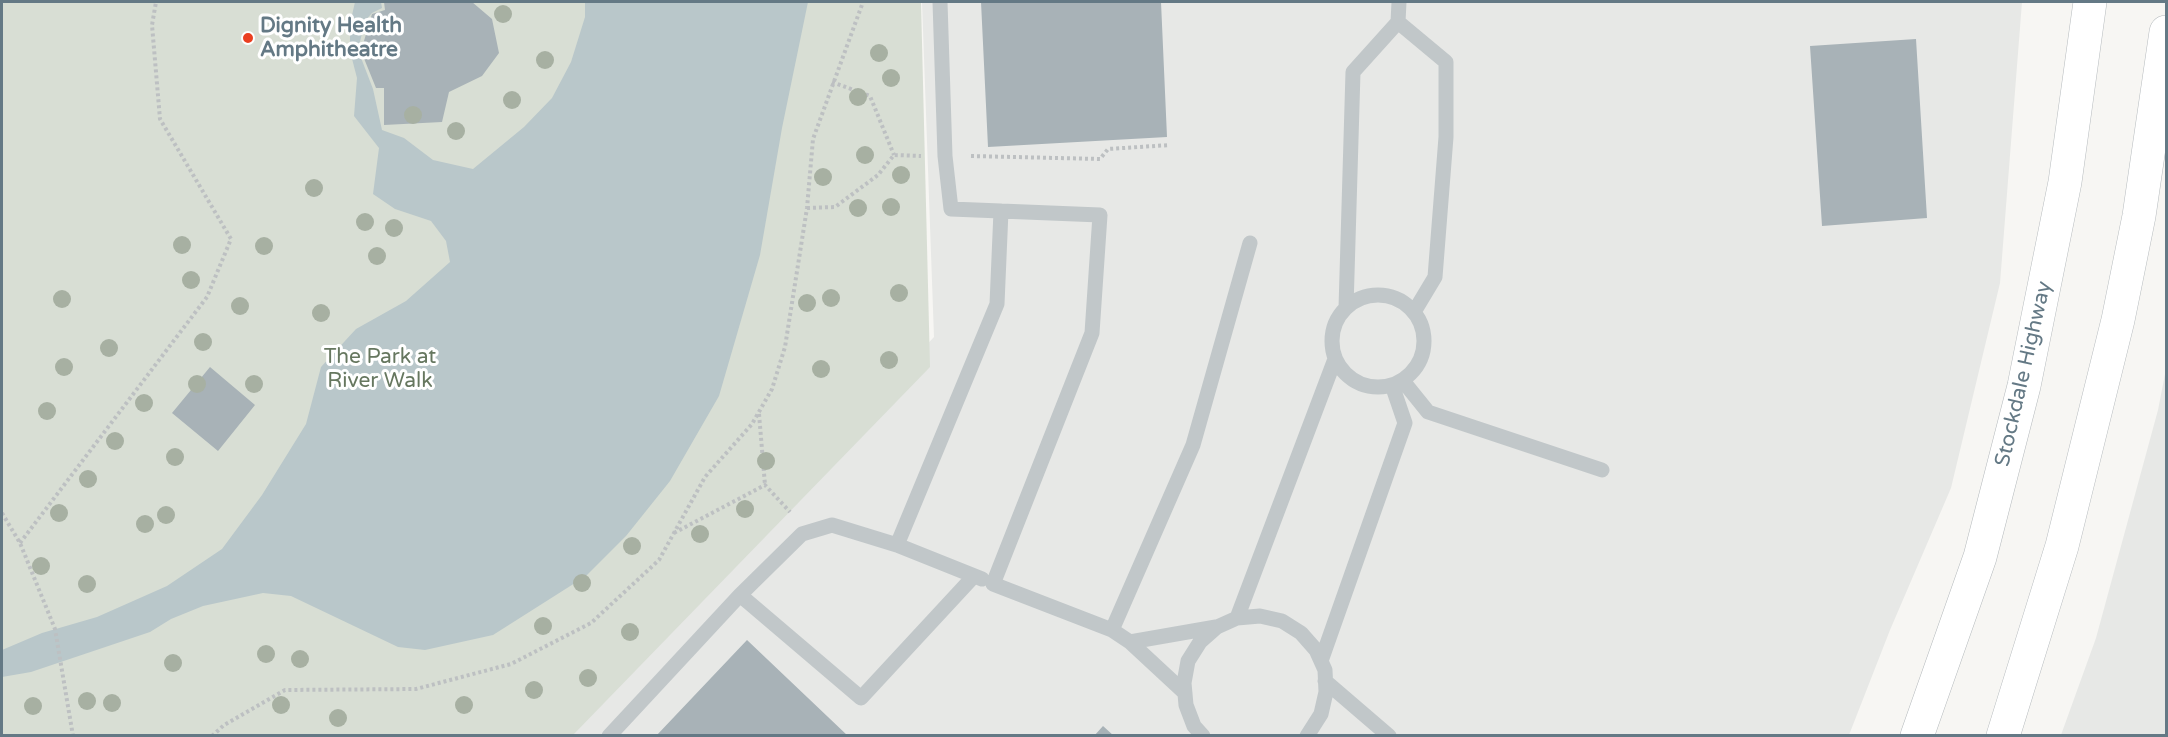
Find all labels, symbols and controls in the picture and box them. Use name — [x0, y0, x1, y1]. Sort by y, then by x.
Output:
place label: Dignity Health Amphitheatre — [260, 13, 402, 63]
marker: Dignity Health Amphitheatre — [241, 31, 255, 45]
street label: Stockdale Highway — [1990, 279, 2058, 469]
park label: The Park at River Walk — [324, 344, 436, 394]

